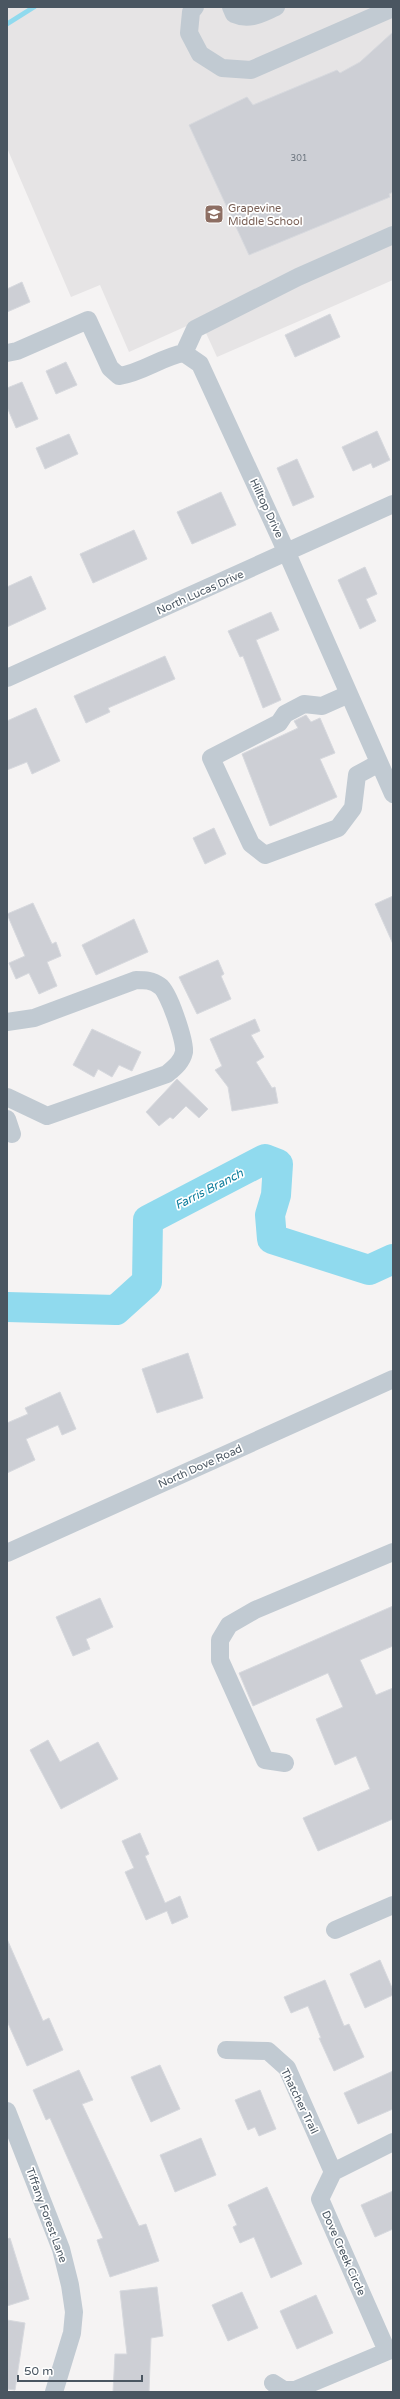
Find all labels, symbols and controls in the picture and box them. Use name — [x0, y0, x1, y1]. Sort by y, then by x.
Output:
house number: 301 — [291, 153, 307, 164]
place label: Grapevine Middle School — [228, 202, 302, 228]
school or university icon: Grapevine Middle School — [203, 203, 225, 225]
street label: Hilltop Drive — [247, 476, 286, 540]
street label: North Lucas Drive — [155, 567, 246, 617]
water label: Farris Branch — [173, 1165, 246, 1212]
street label: North Dove Road — [156, 1442, 244, 1491]
street label: Thatcher Trail — [278, 2066, 321, 2136]
street label: Tiffany Forest Lane — [23, 2166, 70, 2264]
street label: Dove Creek Circle — [319, 2209, 368, 2298]
scale bar — [18, 2357, 142, 2383]
text: 50 m — [24, 2364, 53, 2378]

